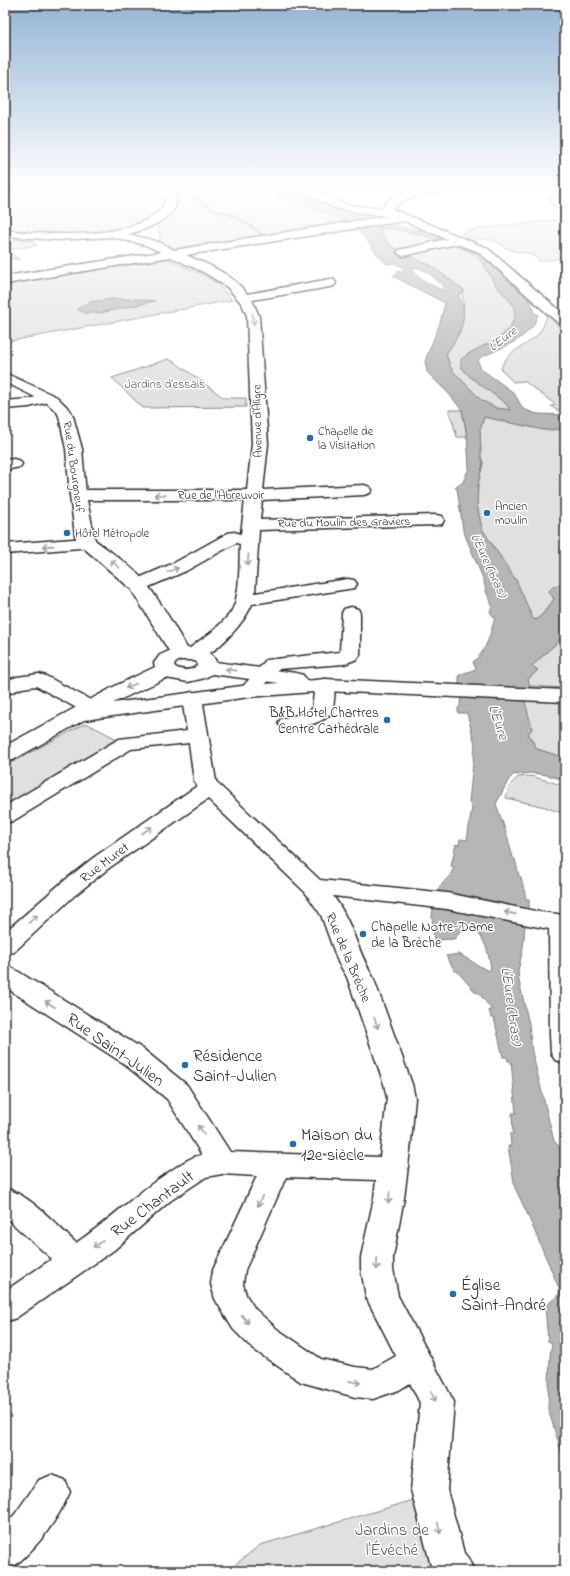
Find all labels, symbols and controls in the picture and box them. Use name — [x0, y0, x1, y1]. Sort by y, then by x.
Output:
one-way arrow — [249, 312, 256, 325]
water label: L'Eure — [485, 321, 522, 356]
park label: Jardins d’essais — [125, 376, 205, 394]
street label: Avenue d'Aligre — [248, 384, 269, 458]
street label: Rue du Bourgneuf — [57, 420, 88, 515]
place label: Chapelle de la Visitation — [318, 423, 375, 455]
marker: Chapelle de la Visitation — [305, 433, 315, 443]
street label: Rue de l'Abreuvoir — [178, 487, 265, 505]
one-way arrow — [154, 491, 167, 499]
place label: Ancien moulin — [495, 498, 528, 530]
marker: Ancien moulin — [482, 508, 492, 518]
street label: Rue du Moulin des Graviers — [277, 513, 411, 533]
place label: Hôtel Métropole — [75, 525, 150, 543]
marker: Hôtel Métropole — [62, 528, 72, 538]
water label: L'Eure (bras) — [466, 531, 512, 602]
one-way arrow — [42, 543, 55, 550]
one-way arrow — [244, 553, 251, 566]
one-way arrow — [110, 560, 121, 569]
one-way arrow — [167, 565, 179, 573]
one-way arrow — [225, 666, 238, 674]
one-way arrow — [125, 683, 137, 690]
water label: L'Eure — [482, 702, 514, 744]
place label: B&B Hotel Chartres Centre Cathédrale — [268, 703, 380, 740]
marker: B&B Hotel Chartres Centre Cathédrale — [382, 715, 392, 725]
one-way arrow — [141, 826, 153, 834]
street label: Rue Muret — [76, 837, 134, 889]
street label: Rue de la Brèche — [319, 909, 376, 1006]
one-way arrow — [504, 909, 517, 917]
one-way arrow — [28, 915, 38, 924]
place label: Chapelle Notre-Dame de la Brèche — [371, 917, 494, 954]
marker: Chapelle Notre-Dame de la Brèche — [358, 929, 368, 939]
water label: L'Eure (bras) — [495, 966, 528, 1048]
one-way arrow — [45, 1000, 56, 1008]
street label: Rue Saint-Julien — [61, 1007, 169, 1093]
one-way arrow — [373, 1017, 381, 1029]
place label: Résidence Saint-Julien — [193, 1044, 277, 1089]
marker: Résidence Saint-Julien — [180, 1060, 190, 1070]
place label: Maison du 12e siècle — [301, 1123, 373, 1168]
one-way arrow — [197, 1124, 205, 1136]
marker: Maison du 12e siècle — [288, 1139, 298, 1149]
street label: Rue Chantault — [106, 1164, 200, 1244]
one-way arrow — [385, 1191, 393, 1204]
one-way arrow — [256, 1195, 263, 1207]
one-way arrow — [93, 1240, 104, 1248]
one-way arrow — [373, 1258, 381, 1271]
place label: Église Saint-André — [461, 1273, 546, 1318]
marker: Église Saint-André — [448, 1289, 458, 1299]
one-way arrow — [241, 1314, 250, 1324]
one-way arrow — [348, 1378, 361, 1386]
one-way arrow — [430, 1389, 438, 1401]
park label: Jardins de l'Évéché — [355, 1518, 429, 1563]
one-way arrow — [436, 1521, 443, 1534]

